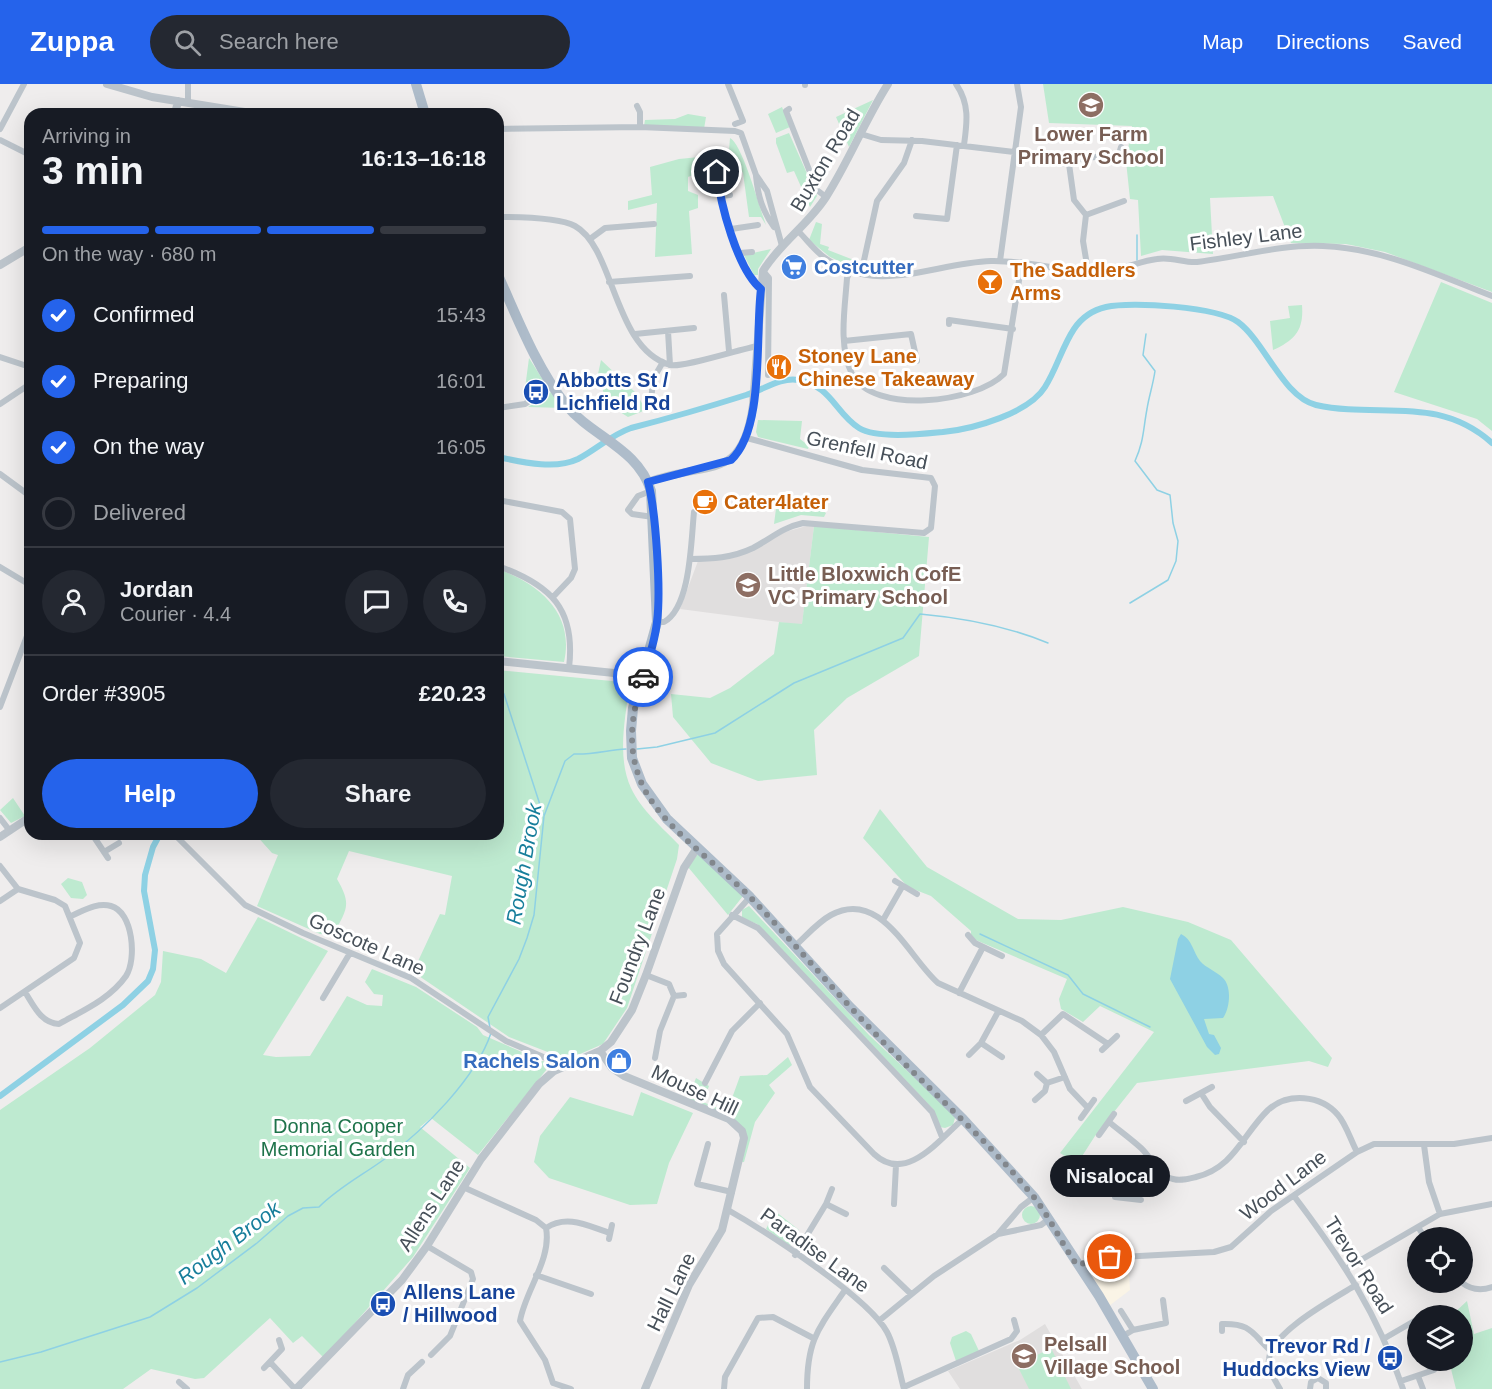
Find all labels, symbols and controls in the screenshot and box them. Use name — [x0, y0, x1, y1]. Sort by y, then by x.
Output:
search box — [150, 15, 570, 69]
text: Zuppa — [30, 26, 114, 57]
icon: search — [171, 26, 204, 59]
text: Search here — [219, 29, 339, 54]
text: Map — [1202, 30, 1243, 53]
text: Directions — [1276, 30, 1369, 53]
text: Saved — [1402, 30, 1462, 53]
school or university icon: Lower Farm Primary School — [1076, 90, 1106, 120]
street label: Buxton Road — [786, 105, 864, 215]
place label: Lower Farm Primary School — [1018, 123, 1164, 168]
text: Arriving in — [42, 125, 131, 147]
text: 16:13–16:18 — [361, 146, 486, 171]
pin — [691, 146, 742, 197]
text: 3 min — [42, 149, 144, 192]
icon: home — [700, 155, 733, 188]
street label: Fishley Lane — [1188, 219, 1304, 255]
text: On the way · 680 m — [42, 243, 217, 265]
supermarket icon: Costcutter — [779, 252, 809, 282]
place label: Costcutter — [814, 256, 914, 278]
place label: The Saddlers Arms — [1010, 259, 1136, 304]
bar icon: The Saddlers Arms — [975, 267, 1005, 297]
icon: check — [42, 299, 75, 332]
text: Confirmed — [93, 302, 194, 327]
text: 15:43 — [436, 304, 486, 326]
place label: Stoney Lane Chinese Takeaway — [798, 345, 975, 390]
restaurant icon: Stoney Lane Chinese Takeaway — [764, 352, 794, 382]
icon: check — [42, 365, 75, 398]
text: Preparing — [93, 368, 188, 393]
place label: Abbotts St / Lichfield Rd — [556, 369, 670, 414]
text: 16:01 — [436, 370, 486, 392]
bus stop icon: Abbotts St / Lichfield Rd — [521, 377, 551, 407]
street label: Grenfell Road — [804, 426, 930, 474]
icon: check — [42, 431, 75, 464]
text: On the way — [93, 434, 204, 459]
text: 16:05 — [436, 436, 486, 458]
cafe icon: Cater4later — [690, 487, 720, 517]
place label: Cater4later — [724, 491, 829, 513]
text: Delivered — [93, 500, 186, 525]
place label: Little Bloxwich CofE VC Primary School — [768, 563, 961, 608]
button: person — [42, 570, 105, 633]
button: chat — [345, 570, 408, 633]
button: phone — [423, 570, 486, 633]
school or university icon: Little Bloxwich CofE VC Primary School — [733, 570, 763, 600]
text: Jordan — [120, 577, 193, 602]
text: Courier · 4.4 — [120, 603, 231, 625]
courier — [613, 647, 673, 707]
icon: car — [627, 661, 660, 694]
text: Order #3905 — [42, 681, 166, 706]
text: £20.23 — [419, 681, 486, 706]
button: Help — [42, 759, 258, 828]
button: Share — [270, 759, 486, 828]
water label: Rough Brook — [502, 800, 546, 926]
street label: Foundry Lane — [605, 884, 669, 1008]
street label: Goscote Lane — [306, 909, 428, 979]
shop icon: Rachels Salon — [604, 1046, 634, 1076]
place label: Rachels Salon — [463, 1050, 600, 1072]
street label: Mouse Hill — [648, 1060, 742, 1120]
park label: Donna Cooper Memorial Garden — [261, 1115, 415, 1160]
street label: Wood Lane — [1236, 1146, 1330, 1224]
street label: Allens Lane — [393, 1155, 469, 1255]
callout: Nisalocal — [1050, 1155, 1170, 1197]
text: Nisalocal — [1066, 1165, 1154, 1187]
water label: Rough Brook — [173, 1196, 286, 1289]
street label: Paradise Lane — [756, 1203, 874, 1297]
street label: Trevor Road — [1320, 1212, 1398, 1318]
map controls — [1407, 1227, 1473, 1371]
button: locate — [1407, 1227, 1473, 1293]
pin — [1084, 1231, 1135, 1282]
icon: bag — [1093, 1240, 1126, 1273]
street label: Hall Lane — [643, 1249, 699, 1335]
place label: Allens Lane / Hillwood — [403, 1281, 515, 1326]
bus stop icon: Allens Lane / Hillwood — [368, 1289, 398, 1319]
button: layers — [1407, 1305, 1473, 1371]
place label: Pelsall Village School — [1044, 1333, 1180, 1378]
place label: Trevor Rd / Huddocks View — [1223, 1335, 1370, 1380]
school or university icon: Pelsall Village School — [1009, 1341, 1039, 1371]
bus stop icon: Trevor Rd / Huddocks View — [1375, 1343, 1405, 1373]

